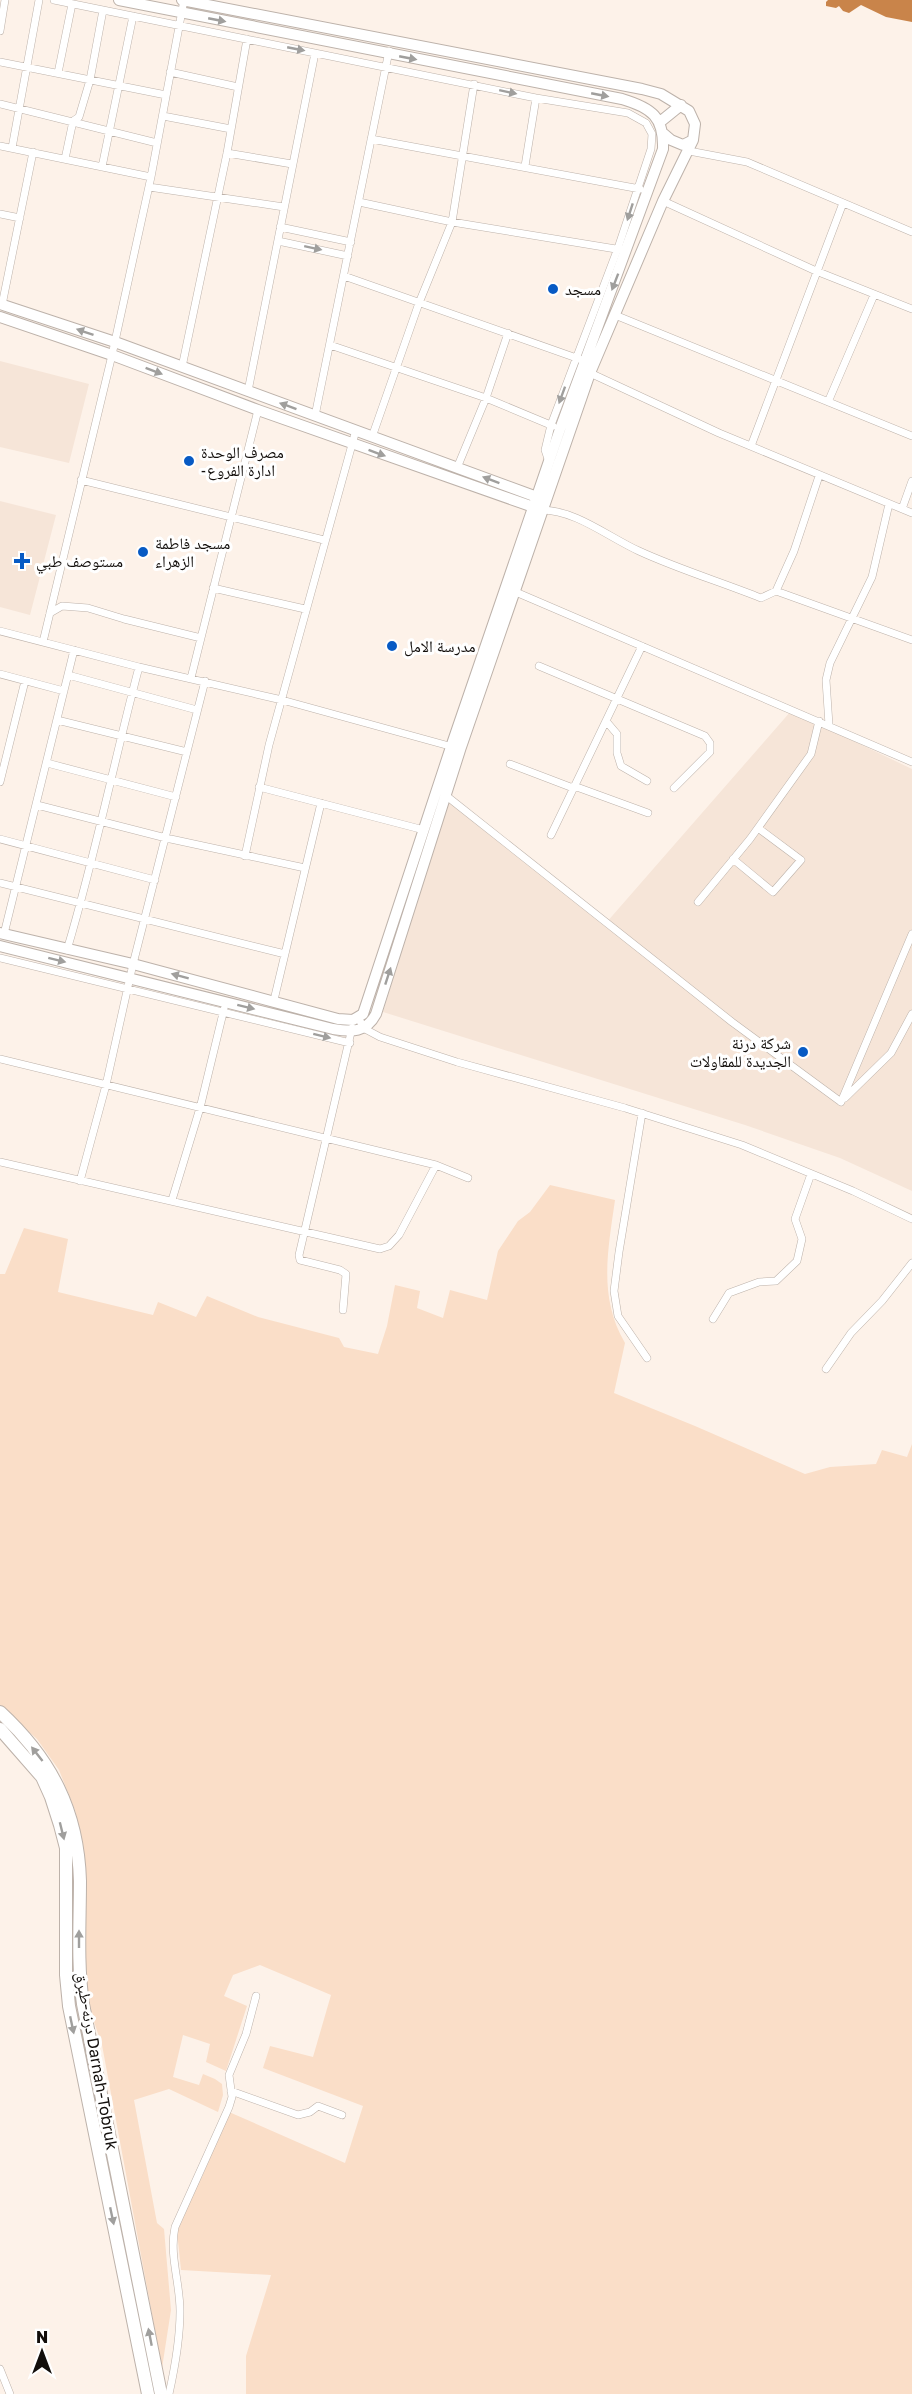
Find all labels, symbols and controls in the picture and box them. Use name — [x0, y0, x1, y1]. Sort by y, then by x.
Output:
one-way arrow — [208, 16, 227, 25]
one-way arrow — [287, 45, 306, 54]
one-way arrow — [399, 54, 418, 63]
one-way arrow — [499, 87, 517, 97]
one-way arrow — [591, 91, 610, 100]
one-way arrow — [624, 203, 634, 221]
one-way arrow — [303, 244, 322, 254]
one-way arrow — [610, 273, 620, 291]
place label: مسجد — [565, 279, 601, 299]
marker: مسجد — [546, 282, 560, 296]
one-way arrow — [76, 327, 94, 337]
one-way arrow — [146, 366, 164, 376]
one-way arrow — [556, 386, 566, 404]
one-way arrow — [279, 400, 297, 410]
place label: مصرف الوحدة -ادارة الفروع — [201, 442, 284, 481]
one-way arrow — [368, 448, 386, 458]
marker: مصرف الوحدة -ادارة الفروع — [182, 454, 196, 468]
one-way arrow — [481, 475, 499, 485]
place label: مسجد فاطمة الزهراء — [155, 533, 230, 571]
marker: مسجد فاطمة الزهراء — [136, 545, 150, 559]
place label: مستوصف طبي — [36, 551, 123, 574]
marker: مستوصف طبي — [13, 552, 31, 570]
place label: مدرسة الامل — [404, 636, 476, 657]
marker: مدرسة الامل — [385, 639, 399, 653]
one-way arrow — [48, 955, 66, 965]
one-way arrow — [384, 967, 394, 985]
one-way arrow — [170, 971, 189, 981]
one-way arrow — [237, 1002, 255, 1012]
one-way arrow — [313, 1032, 331, 1042]
place label: شركة درنة الجديدة للمقاولات — [690, 1033, 791, 1071]
marker: شركة درنة الجديدة للمقاولات — [796, 1045, 810, 1059]
one-way arrow — [31, 1746, 43, 1761]
one-way arrow — [57, 1822, 67, 1840]
one-way arrow — [74, 1929, 84, 1948]
street label: درنه-طبرق Darnah-Tobruk — [71, 1971, 122, 2152]
one-way arrow — [68, 2016, 78, 2035]
one-way arrow — [108, 2207, 117, 2226]
north arrow — [12, 2322, 72, 2382]
text: N — [36, 2327, 48, 2347]
one-way arrow — [145, 2327, 154, 2346]

